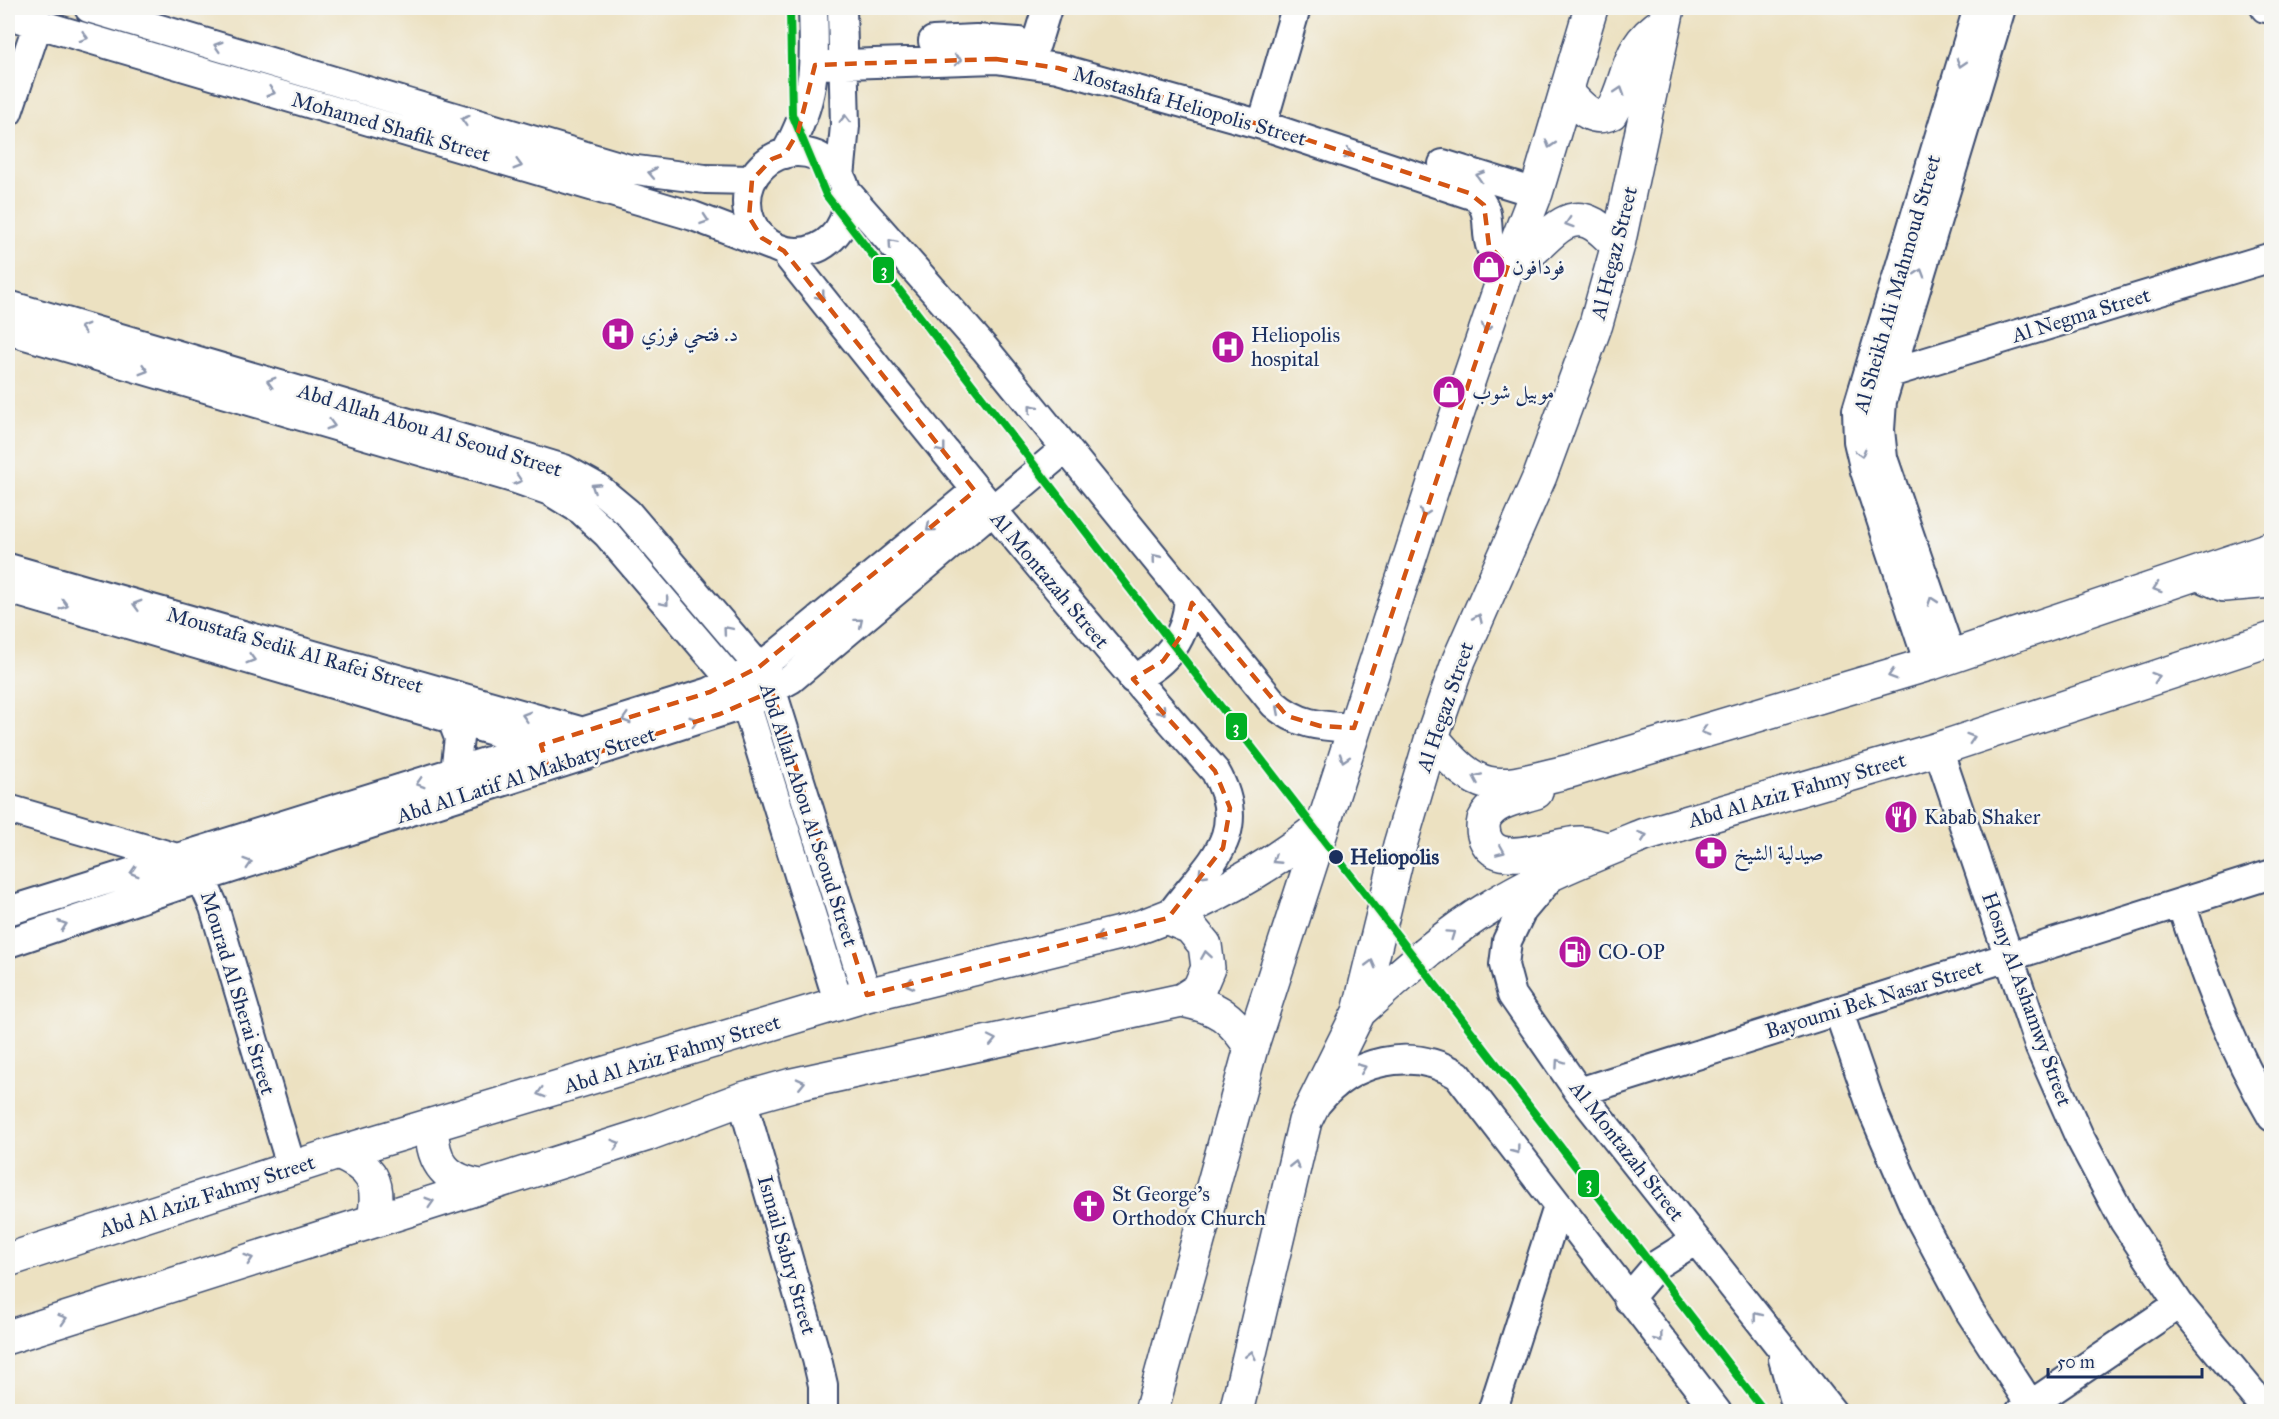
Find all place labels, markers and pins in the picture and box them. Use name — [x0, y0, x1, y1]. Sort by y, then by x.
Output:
shop icon: فودافون — [1471, 249, 1507, 285]
place label: فودافون — [1512, 254, 1565, 280]
hospital icon: د. فتحي فوزي — [600, 316, 636, 352]
place label: د. فتحي فوزي — [641, 321, 738, 354]
place label: Heliopolis hospital — [1251, 322, 1340, 372]
hospital icon: Heliopolis hospital — [1210, 329, 1246, 365]
shop icon: موبيل شوب — [1431, 374, 1467, 410]
place label: موبيل شوب — [1472, 379, 1555, 407]
restaurant icon: Kabab Shaker — [1883, 799, 1919, 835]
place label: Kabab Shaker — [1924, 804, 2040, 830]
pharmacy icon: صيدلية الشيخ — [1693, 835, 1729, 871]
place label: صيدلية الشيخ — [1734, 840, 1824, 872]
place label: Heliopolis — [1350, 844, 1439, 870]
marker: Heliopolis — [1327, 848, 1345, 866]
fuel station icon: CO-OP — [1557, 934, 1593, 970]
place label: CO-OP — [1598, 939, 1665, 965]
place label: St George's Orthodox Church — [1112, 1181, 1266, 1231]
church icon: St George's Orthodox Church — [1071, 1188, 1107, 1224]

